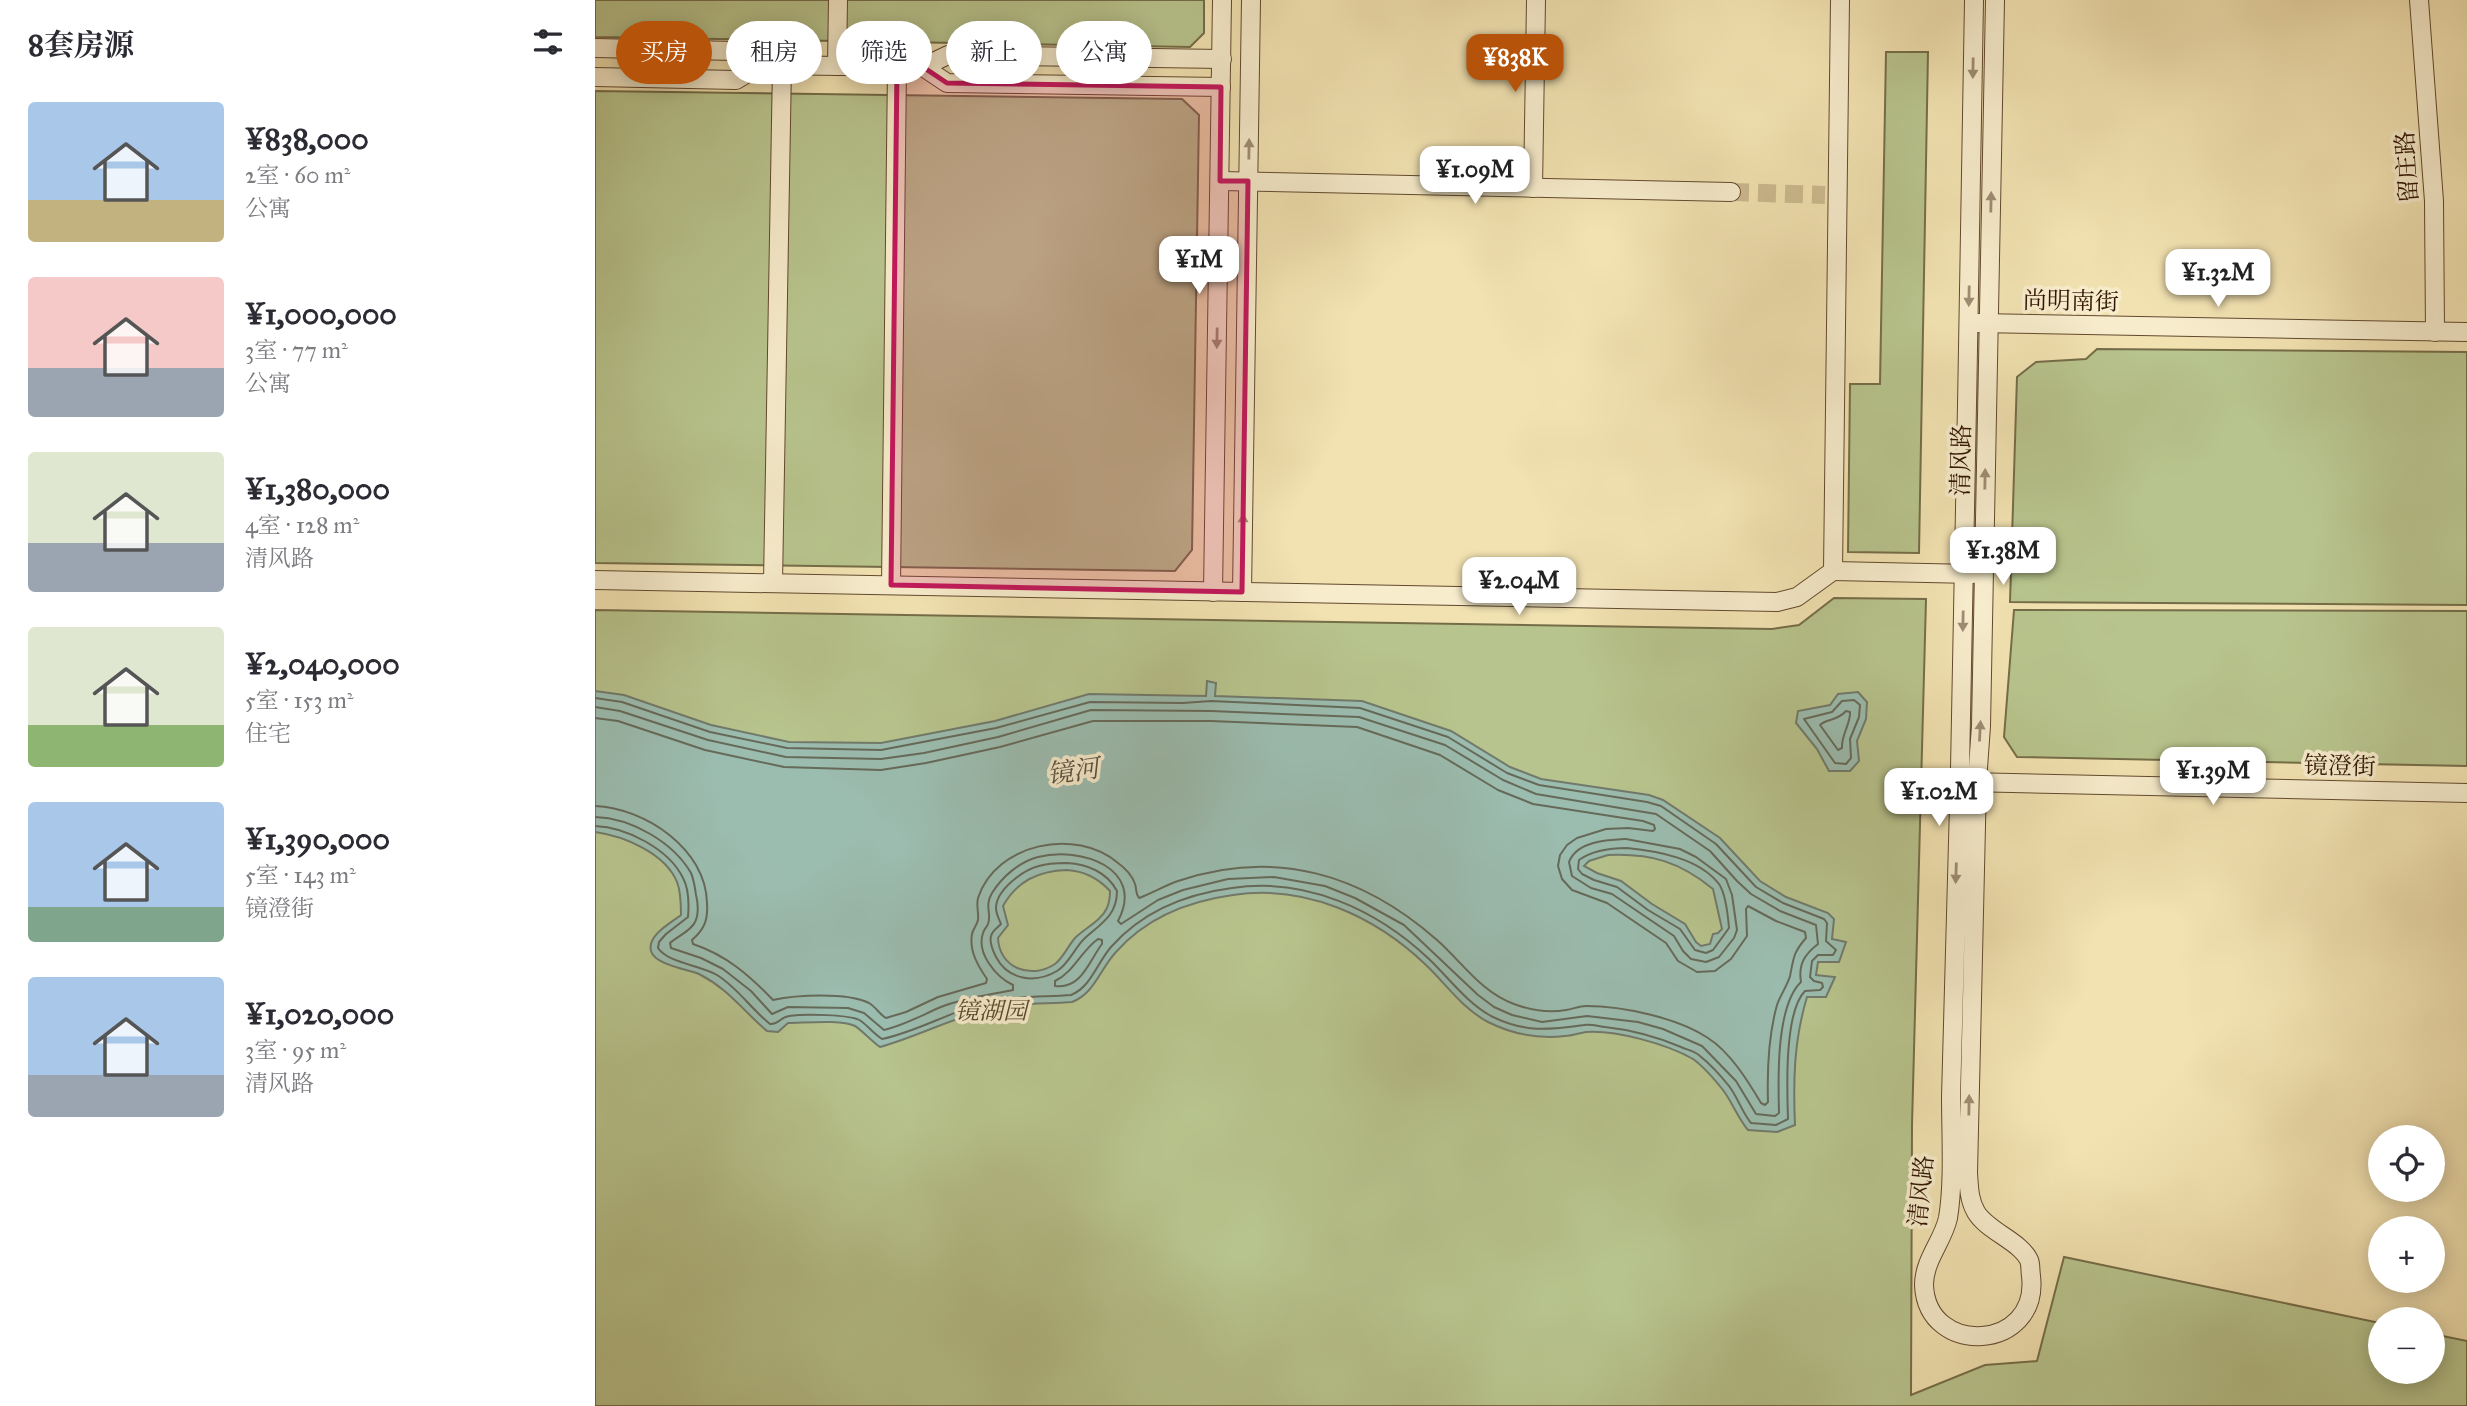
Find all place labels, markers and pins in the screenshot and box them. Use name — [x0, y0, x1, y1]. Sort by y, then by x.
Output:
pin: ¥838K — [1466, 34, 1564, 94]
pin: ¥1.09M — [1418, 146, 1532, 206]
pin: ¥1M — [1165, 236, 1233, 296]
pin: ¥1.32M — [2161, 250, 2275, 309]
pin: ¥1.38M — [1946, 528, 2060, 587]
pin: ¥2.04M — [1462, 558, 1576, 617]
pin: ¥1.39M — [2156, 748, 2270, 807]
pin: ¥1.02M — [1882, 768, 1996, 828]

